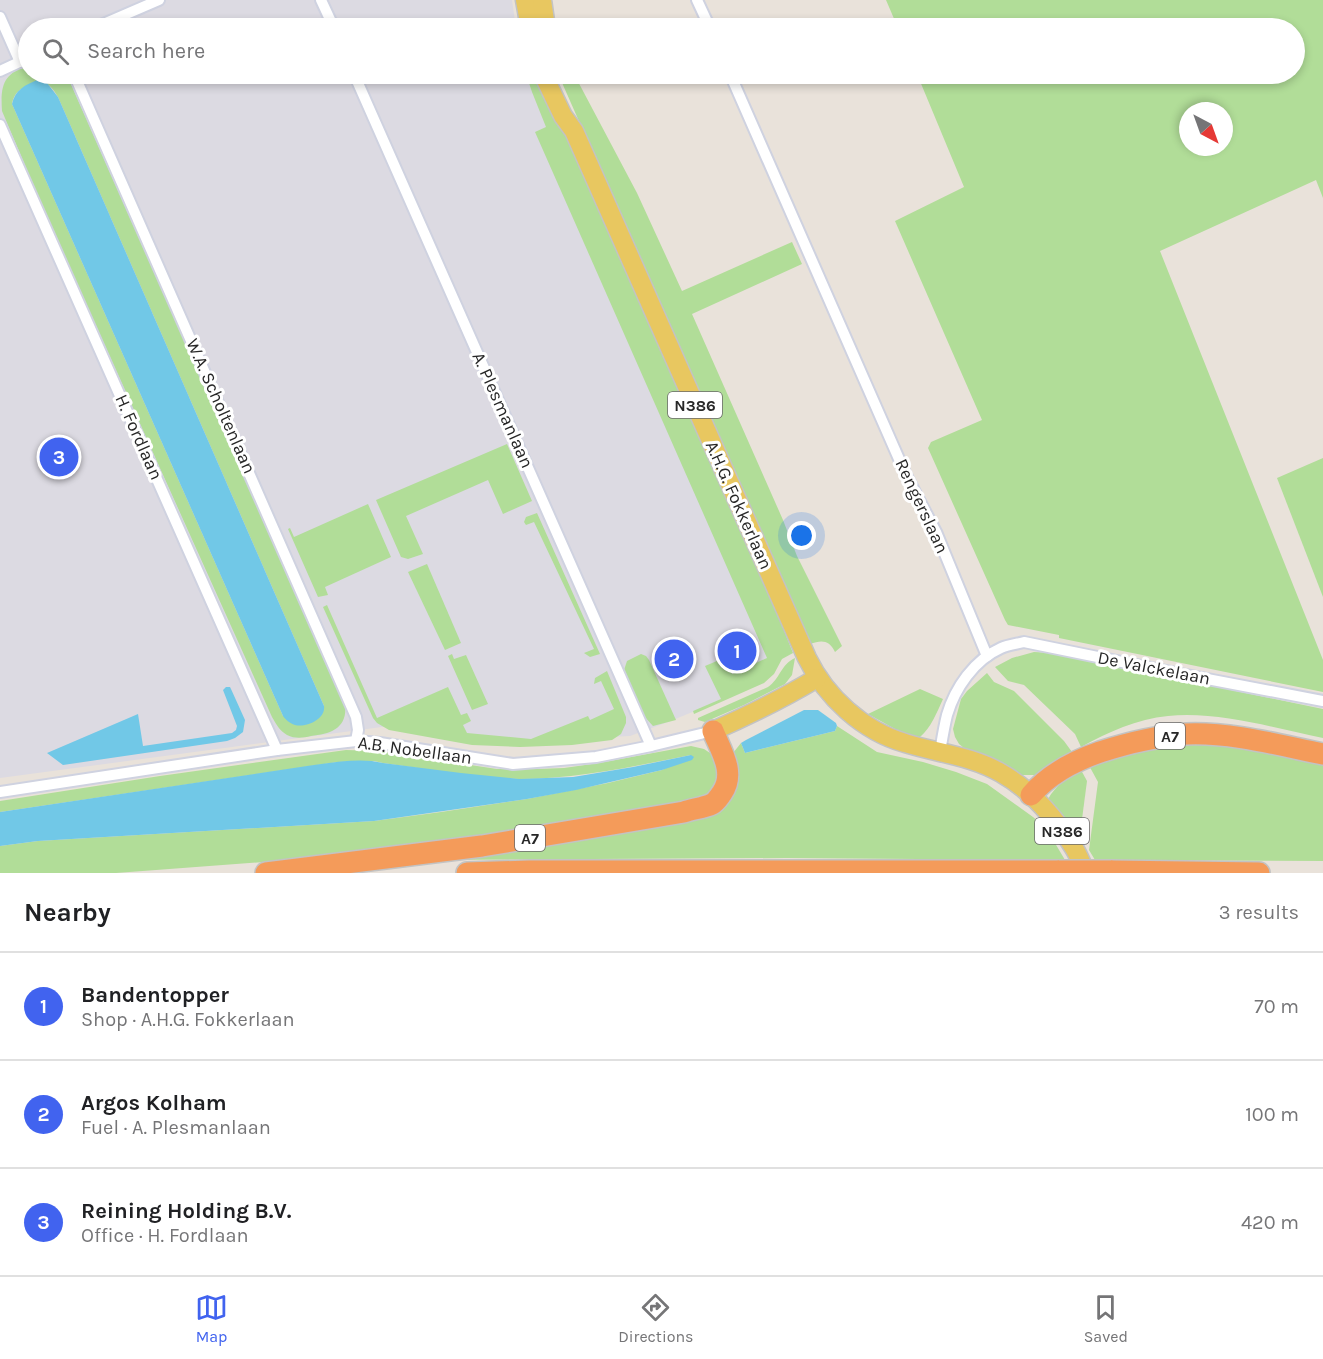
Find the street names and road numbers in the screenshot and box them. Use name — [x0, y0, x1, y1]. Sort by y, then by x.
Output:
street label: W.A. Scholtenlaan — [181, 335, 261, 477]
street label: A. Plesmanlaan — [468, 348, 538, 472]
street label: H. Fordlaan — [110, 391, 168, 483]
road number: N386 — [668, 392, 722, 418]
street label: A.H.G. Fokkerlaan — [701, 437, 777, 573]
street label: Rengerslaan — [890, 455, 954, 557]
street label: De Valckelaan — [1096, 646, 1212, 690]
road number: A7 — [1155, 723, 1185, 749]
street label: A.B. Nobellaan — [356, 731, 474, 769]
road number: N386 — [1035, 818, 1089, 844]
road number: A7 — [515, 825, 545, 851]

